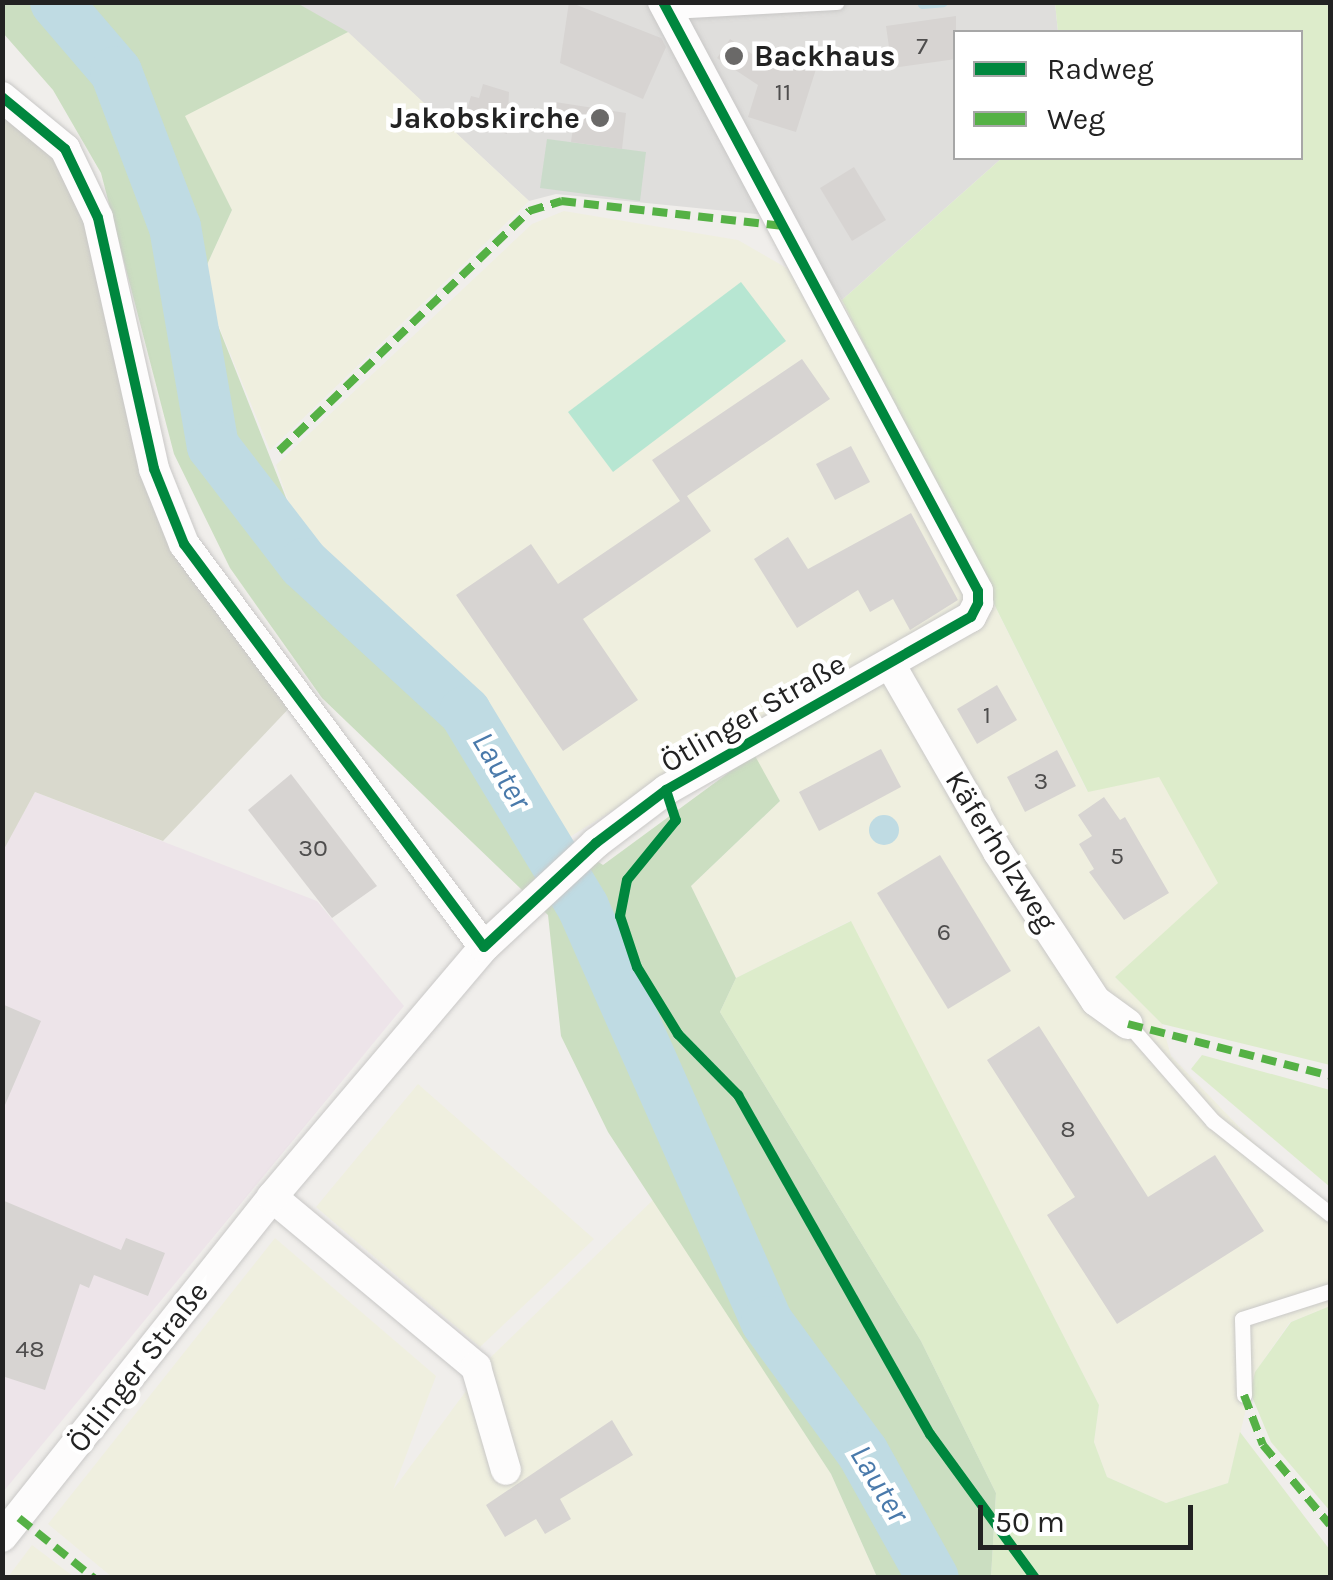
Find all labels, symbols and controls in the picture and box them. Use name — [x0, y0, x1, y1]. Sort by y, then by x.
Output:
legend — [953, 30, 1303, 160]
house number: 7 — [916, 31, 928, 61]
place label: Backhaus — [754, 38, 895, 74]
marker: Backhaus — [723, 45, 745, 67]
text: Radweg — [1047, 51, 1154, 87]
house number: 11 — [775, 77, 791, 107]
place label: Jakobskirche — [390, 100, 580, 136]
text: Weg — [1047, 101, 1105, 137]
marker: Jakobskirche — [589, 107, 611, 129]
street label: Ötlinger Straße — [654, 646, 852, 780]
house number: 1 — [983, 700, 991, 730]
water label: Lauter — [463, 725, 539, 817]
street label: Käferholzweg — [937, 764, 1065, 938]
house number: 3 — [1034, 766, 1048, 796]
house number: 30 — [298, 833, 328, 863]
house number: 5 — [1110, 841, 1124, 871]
house number: 6 — [937, 917, 951, 947]
house number: 8 — [1060, 1114, 1076, 1144]
street label: Ötlinger Straße — [60, 1274, 216, 1460]
house number: 48 — [15, 1334, 45, 1364]
water label: Lauter — [841, 1438, 917, 1530]
scale bar — [983, 1485, 1198, 1547]
text: 50 m — [995, 1504, 1065, 1540]

